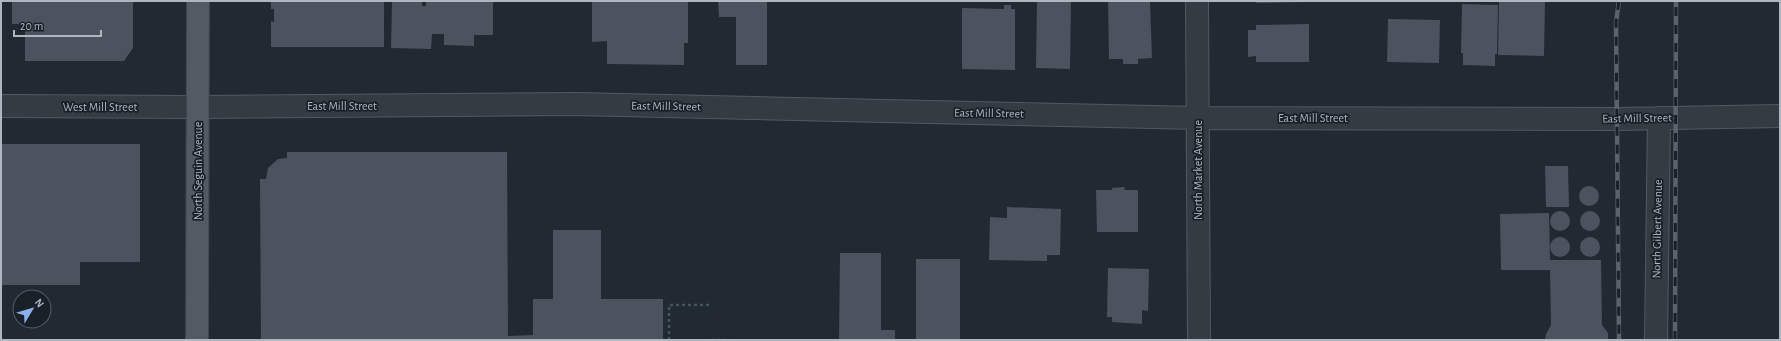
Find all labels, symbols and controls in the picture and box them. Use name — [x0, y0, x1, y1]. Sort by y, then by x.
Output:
scale bar — [14, 12, 101, 38]
text: 20 m — [20, 20, 43, 32]
street label: East Mill Street — [631, 99, 701, 113]
street label: East Mill Street — [307, 100, 377, 112]
street label: West Mill Street — [63, 101, 137, 113]
street label: East Mill Street — [954, 106, 1024, 120]
street label: East Mill Street — [1602, 111, 1672, 125]
street label: East Mill Street — [1278, 112, 1348, 124]
street label: North Market Avenue — [1192, 120, 1204, 220]
street label: North Seguin Avenue — [192, 122, 204, 220]
street label: North Gilbert Avenue — [1650, 179, 1664, 279]
north arrow — [12, 289, 52, 329]
text: N — [33, 297, 46, 310]

